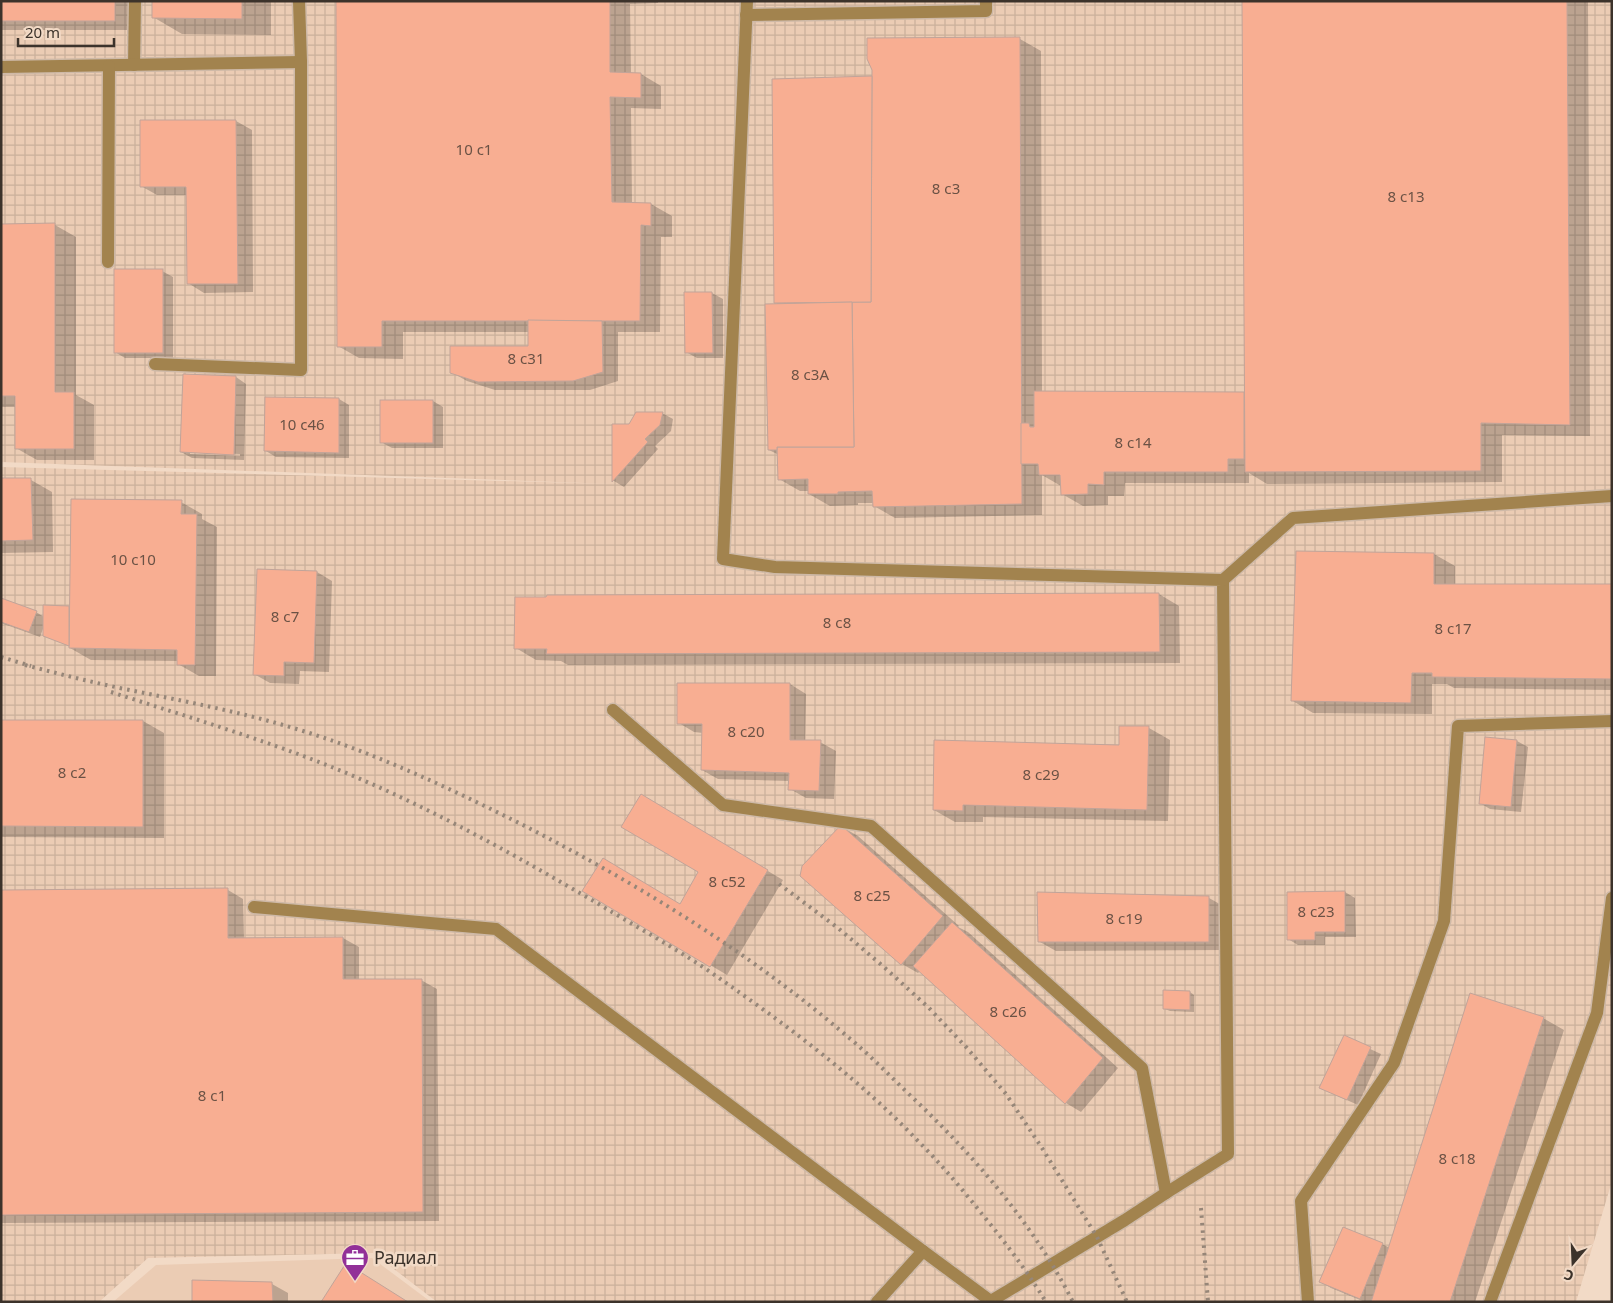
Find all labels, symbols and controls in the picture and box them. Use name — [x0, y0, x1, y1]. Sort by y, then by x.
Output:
scale bar — [18, 15, 114, 47]
text: 20 m — [25, 22, 60, 42]
house number: 10 c1 — [456, 139, 492, 159]
house number: 8 с3 — [932, 178, 960, 198]
house number: 8 с13 — [1387, 186, 1425, 206]
house number: 8 с31 — [507, 348, 545, 368]
house number: 8 с3А — [791, 364, 829, 384]
house number: 10 c46 — [279, 414, 325, 434]
house number: 8 с14 — [1114, 432, 1152, 452]
house number: 10 с10 — [110, 549, 156, 569]
house number: 8 с7 — [271, 606, 299, 626]
house number: 8 с8 — [823, 612, 851, 632]
house number: 8 с17 — [1434, 618, 1472, 638]
house number: 8 с20 — [727, 721, 765, 741]
house number: 8 с2 — [58, 762, 86, 782]
house number: 8 с29 — [1022, 764, 1060, 784]
house number: 8 с52 — [708, 871, 746, 891]
house number: 8 с25 — [853, 885, 891, 905]
house number: 8 с23 — [1297, 901, 1335, 921]
house number: 8 с19 — [1105, 908, 1143, 928]
house number: 8 с26 — [989, 1001, 1027, 1021]
house number: 8 с1 — [198, 1085, 226, 1105]
house number: 8 с18 — [1438, 1148, 1476, 1168]
north arrow — [1548, 1238, 1598, 1288]
office icon: Радиал — [340, 1243, 370, 1282]
place label: Радиал — [374, 1245, 437, 1269]
text: С — [1561, 1265, 1576, 1286]

